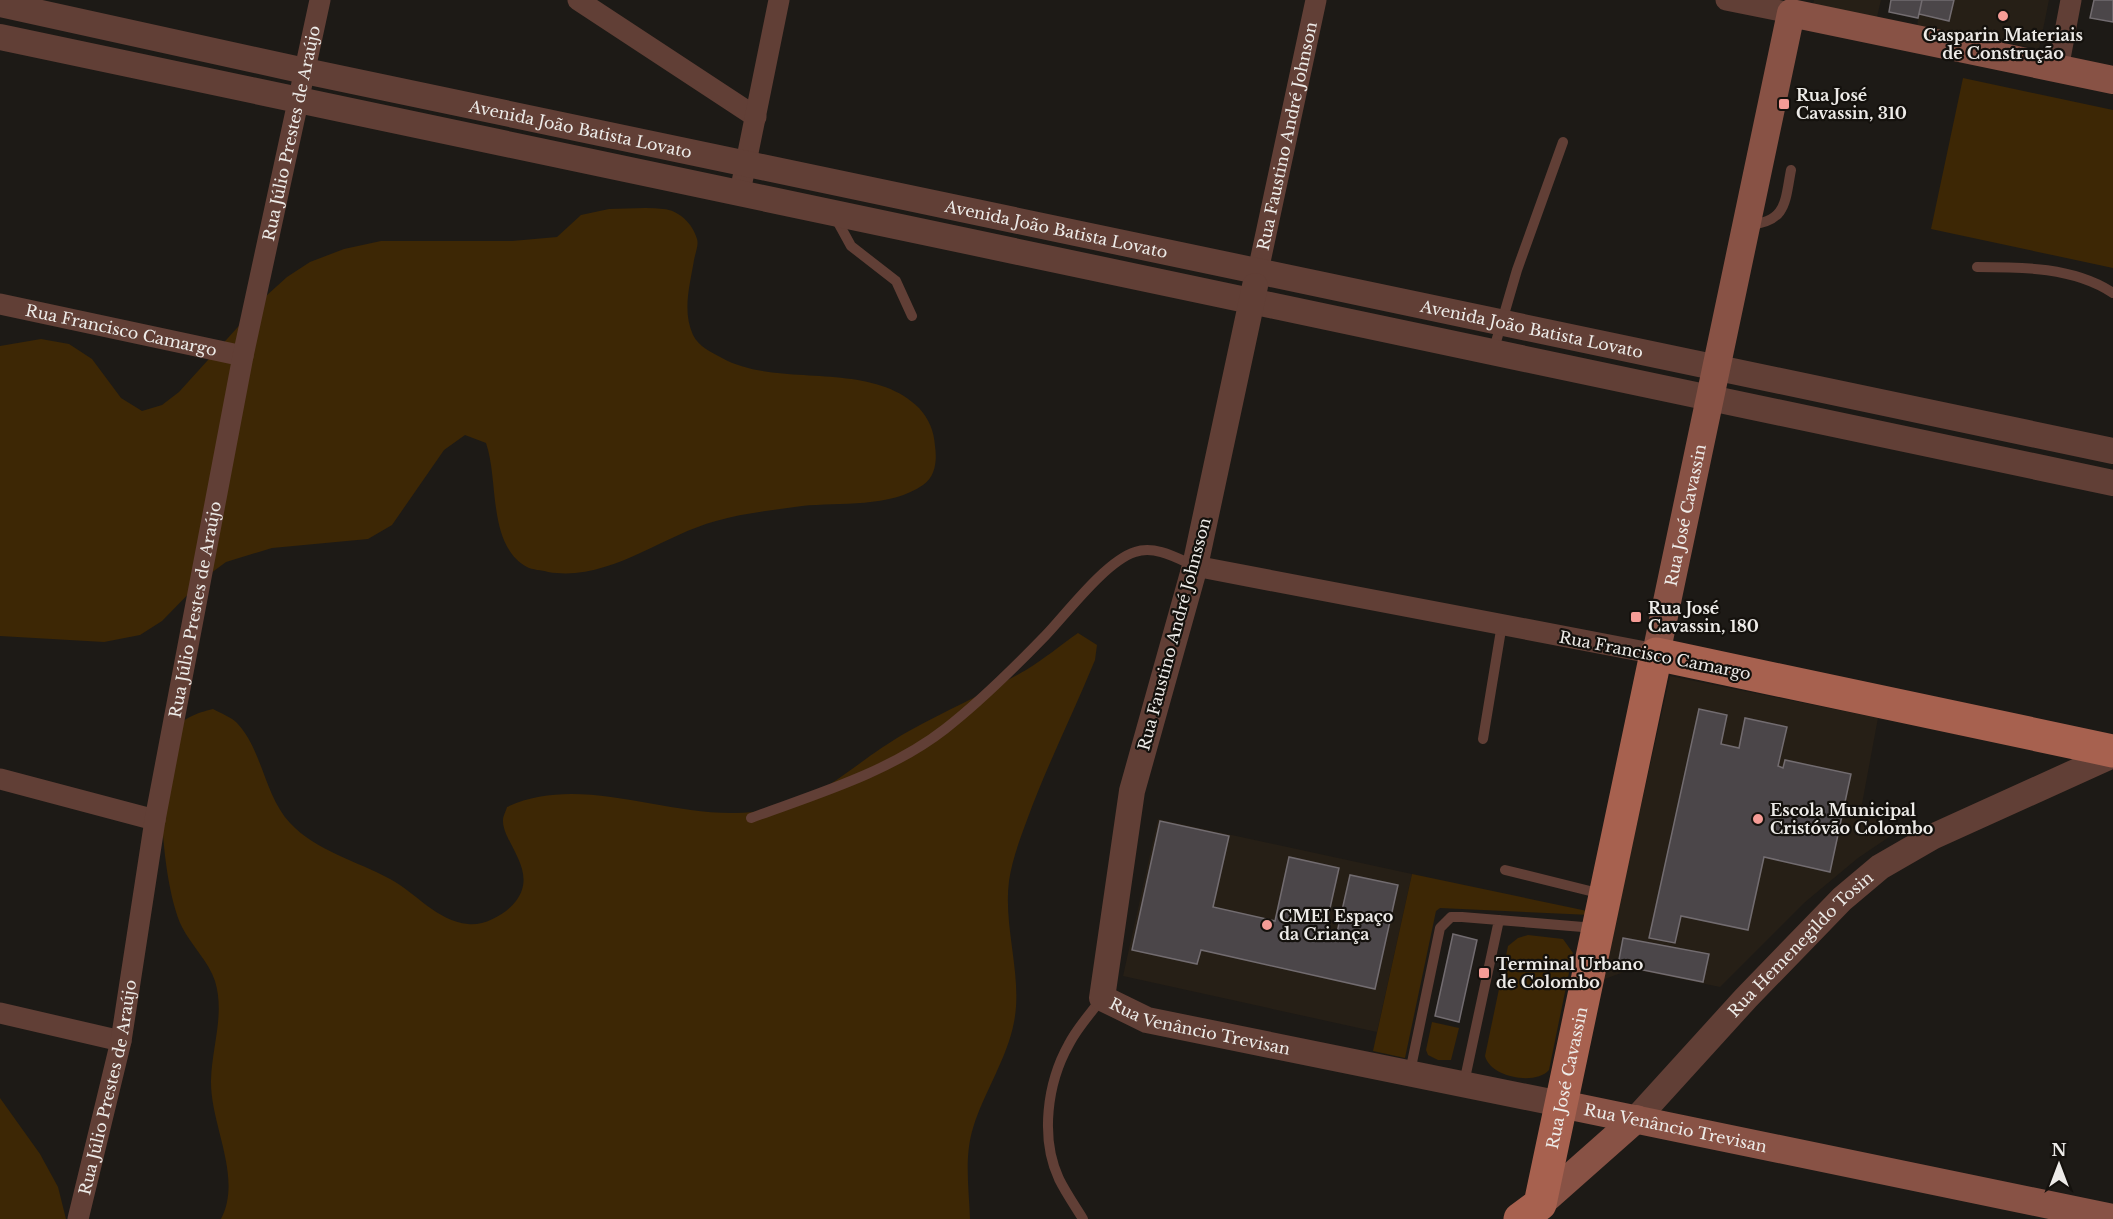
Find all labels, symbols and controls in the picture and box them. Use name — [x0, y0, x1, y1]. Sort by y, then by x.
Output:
marker: Gasparin Materiais de Construção — [1996, 9, 2010, 23]
street label: Rua Faustino André Johnson — [1253, 20, 1321, 252]
street label: Rua Júlio Prestes de Araújo — [258, 24, 324, 243]
place label: Gasparin Materiais de Construção — [1923, 25, 2083, 63]
place label: Rua José Cavassin, 310 — [1796, 85, 1907, 123]
street label: Avenida João Batista Lovato — [467, 96, 694, 162]
marker: Rua José Cavassin, 310 — [1777, 97, 1791, 111]
street label: Avenida João Batista Lovato — [942, 196, 1169, 262]
street label: Avenida João Batista Lovato — [1418, 296, 1645, 362]
street label: Rua Francisco Camargo — [24, 300, 219, 360]
street label: Rua José Cavassin — [1661, 442, 1710, 588]
street label: Rua Júlio Prestes de Araújo — [165, 500, 225, 719]
street label: Rua Faustino André Johnsson — [1133, 515, 1215, 753]
place label: Rua José Cavassin, 180 — [1648, 598, 1759, 636]
marker: Rua José Cavassin, 180 — [1629, 610, 1643, 624]
street label: Rua Francisco Camargo — [1557, 627, 1753, 683]
place label: Escola Municipal Cristóvão Colombo — [1770, 800, 1933, 838]
marker: Escola Municipal Cristóvão Colombo — [1751, 812, 1765, 826]
street label: Rua Hemenegildo Tosin — [1724, 867, 1877, 1021]
place label: CMEI Espaço da Criança — [1279, 906, 1393, 944]
marker: CMEI Espaço da Criança — [1260, 918, 1274, 932]
place label: Terminal Urbano de Colombo — [1496, 954, 1643, 992]
marker: Terminal Urbano de Colombo — [1477, 966, 1491, 980]
street label: Rua Júlio Prestes de Araújo — [74, 978, 140, 1197]
street label: Rua Venâncio Trevisan — [1106, 993, 1292, 1059]
street label: Rua José Cavassin — [1542, 1005, 1591, 1151]
street label: Rua Venâncio Trevisan — [1582, 1099, 1769, 1156]
north arrow — [2029, 1135, 2089, 1195]
text: N — [2051, 1140, 2067, 1160]

